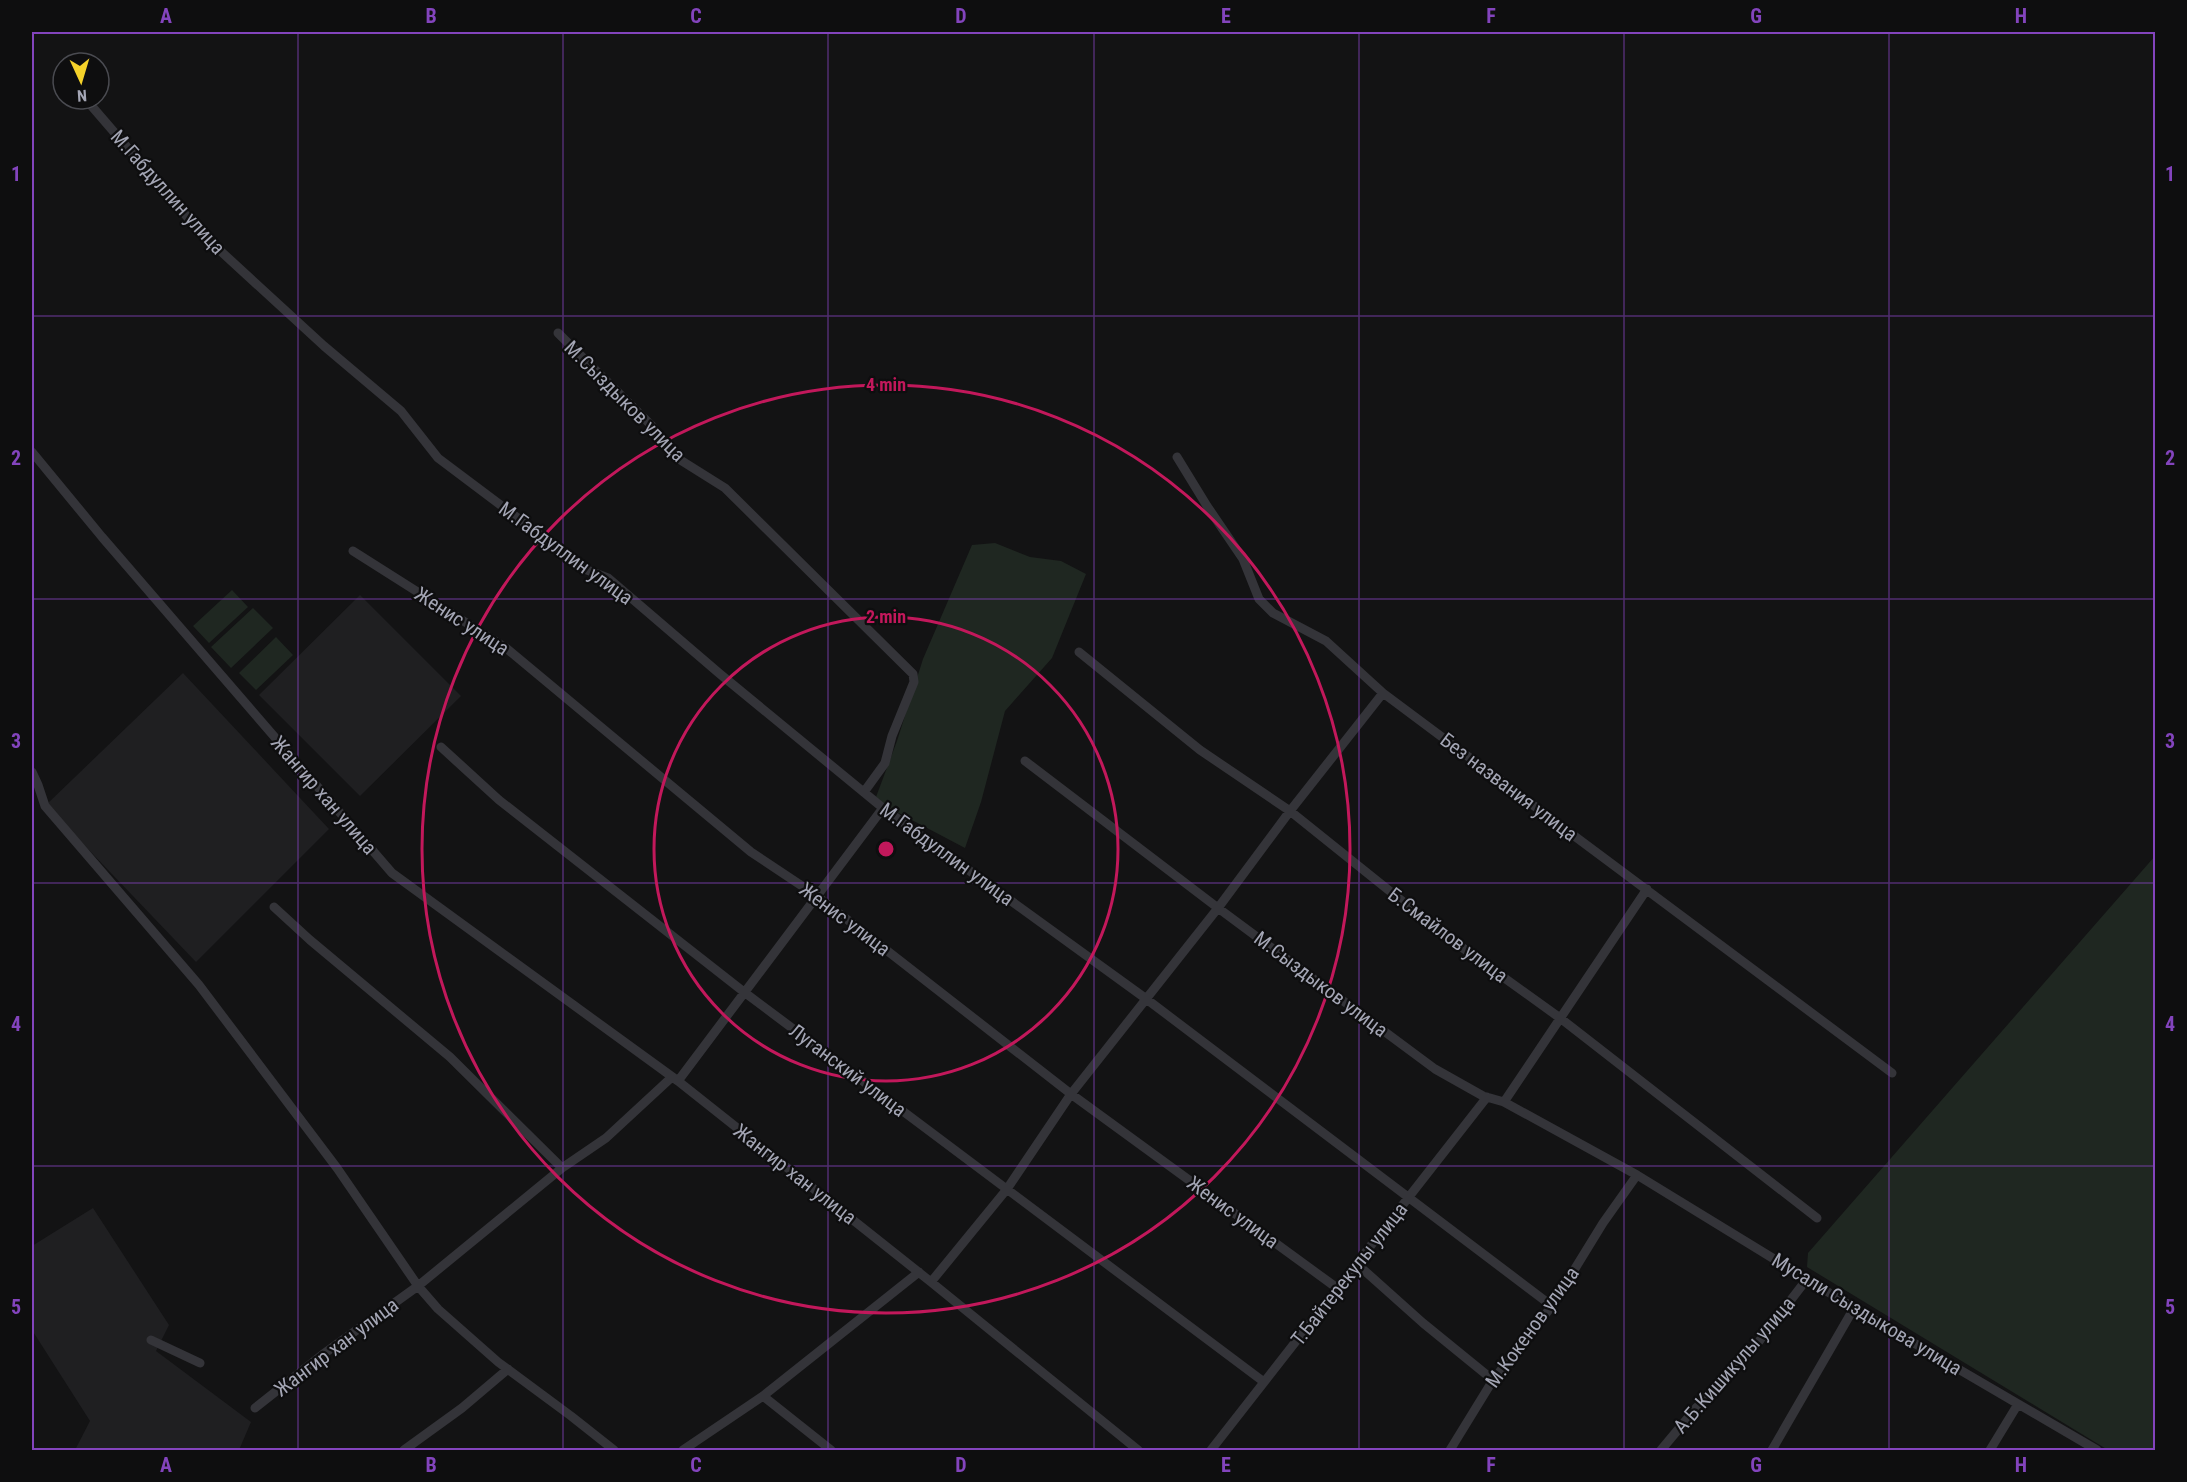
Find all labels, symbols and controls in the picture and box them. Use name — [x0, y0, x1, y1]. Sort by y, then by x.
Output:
text: A — [160, 4, 172, 28]
text: B — [425, 4, 437, 28]
text: C — [690, 4, 702, 28]
text: D — [955, 4, 967, 28]
text: E — [1221, 4, 1231, 28]
text: F — [1486, 4, 1496, 28]
text: G — [1750, 4, 1762, 28]
text: H — [2015, 4, 2027, 28]
north arrow — [51, 51, 111, 111]
text: N — [76, 86, 88, 105]
street label: М.Габдуллин улица — [106, 125, 230, 259]
text: 1 — [11, 162, 21, 186]
text: 1 — [2165, 162, 2175, 186]
street label: М.Сыздыков улица — [560, 336, 690, 466]
text: 4 min — [866, 374, 906, 395]
text: 2 — [11, 446, 21, 470]
text: 2 — [2165, 446, 2175, 470]
street label: М.Габдуллин улица — [494, 496, 638, 610]
street label: Женис улица — [410, 582, 514, 660]
text: 2 min — [866, 606, 906, 627]
street label: Без названия улица — [1436, 728, 1582, 846]
text: 3 — [11, 729, 21, 753]
text: 3 — [2165, 729, 2175, 753]
street label: Жангир хан улица — [266, 731, 382, 859]
street label: М.Габдуллин улица — [875, 797, 1019, 911]
centre of rings — [876, 839, 896, 859]
street label: Женис улица — [795, 877, 895, 961]
street label: Б.Смайлов улица — [1383, 882, 1513, 988]
street label: М.Сыздыков улица — [1249, 926, 1393, 1042]
text: 4 — [11, 1012, 21, 1036]
text: 4 — [2165, 1012, 2175, 1036]
street label: Луганский улица — [785, 1018, 911, 1122]
street label: Жангир хан улица — [729, 1119, 861, 1229]
street label: Женис улица — [1182, 1171, 1284, 1253]
street label: Т.Байтерекулы улица — [1286, 1198, 1412, 1350]
street label: Мусали Сыздыкова улица — [1768, 1248, 1966, 1380]
street label: М.Кокенов улица — [1480, 1262, 1584, 1392]
street label: А.Б.Кишикулы улица — [1668, 1292, 1800, 1438]
street label: Жангир хан улица — [269, 1293, 403, 1401]
text: 5 — [11, 1295, 21, 1319]
text: 5 — [2165, 1295, 2175, 1319]
text: A — [160, 1453, 172, 1477]
text: B — [425, 1453, 437, 1477]
text: C — [690, 1453, 702, 1477]
text: D — [955, 1453, 967, 1477]
text: E — [1221, 1453, 1231, 1477]
text: F — [1486, 1453, 1496, 1477]
text: G — [1750, 1453, 1762, 1477]
text: H — [2015, 1453, 2027, 1477]

